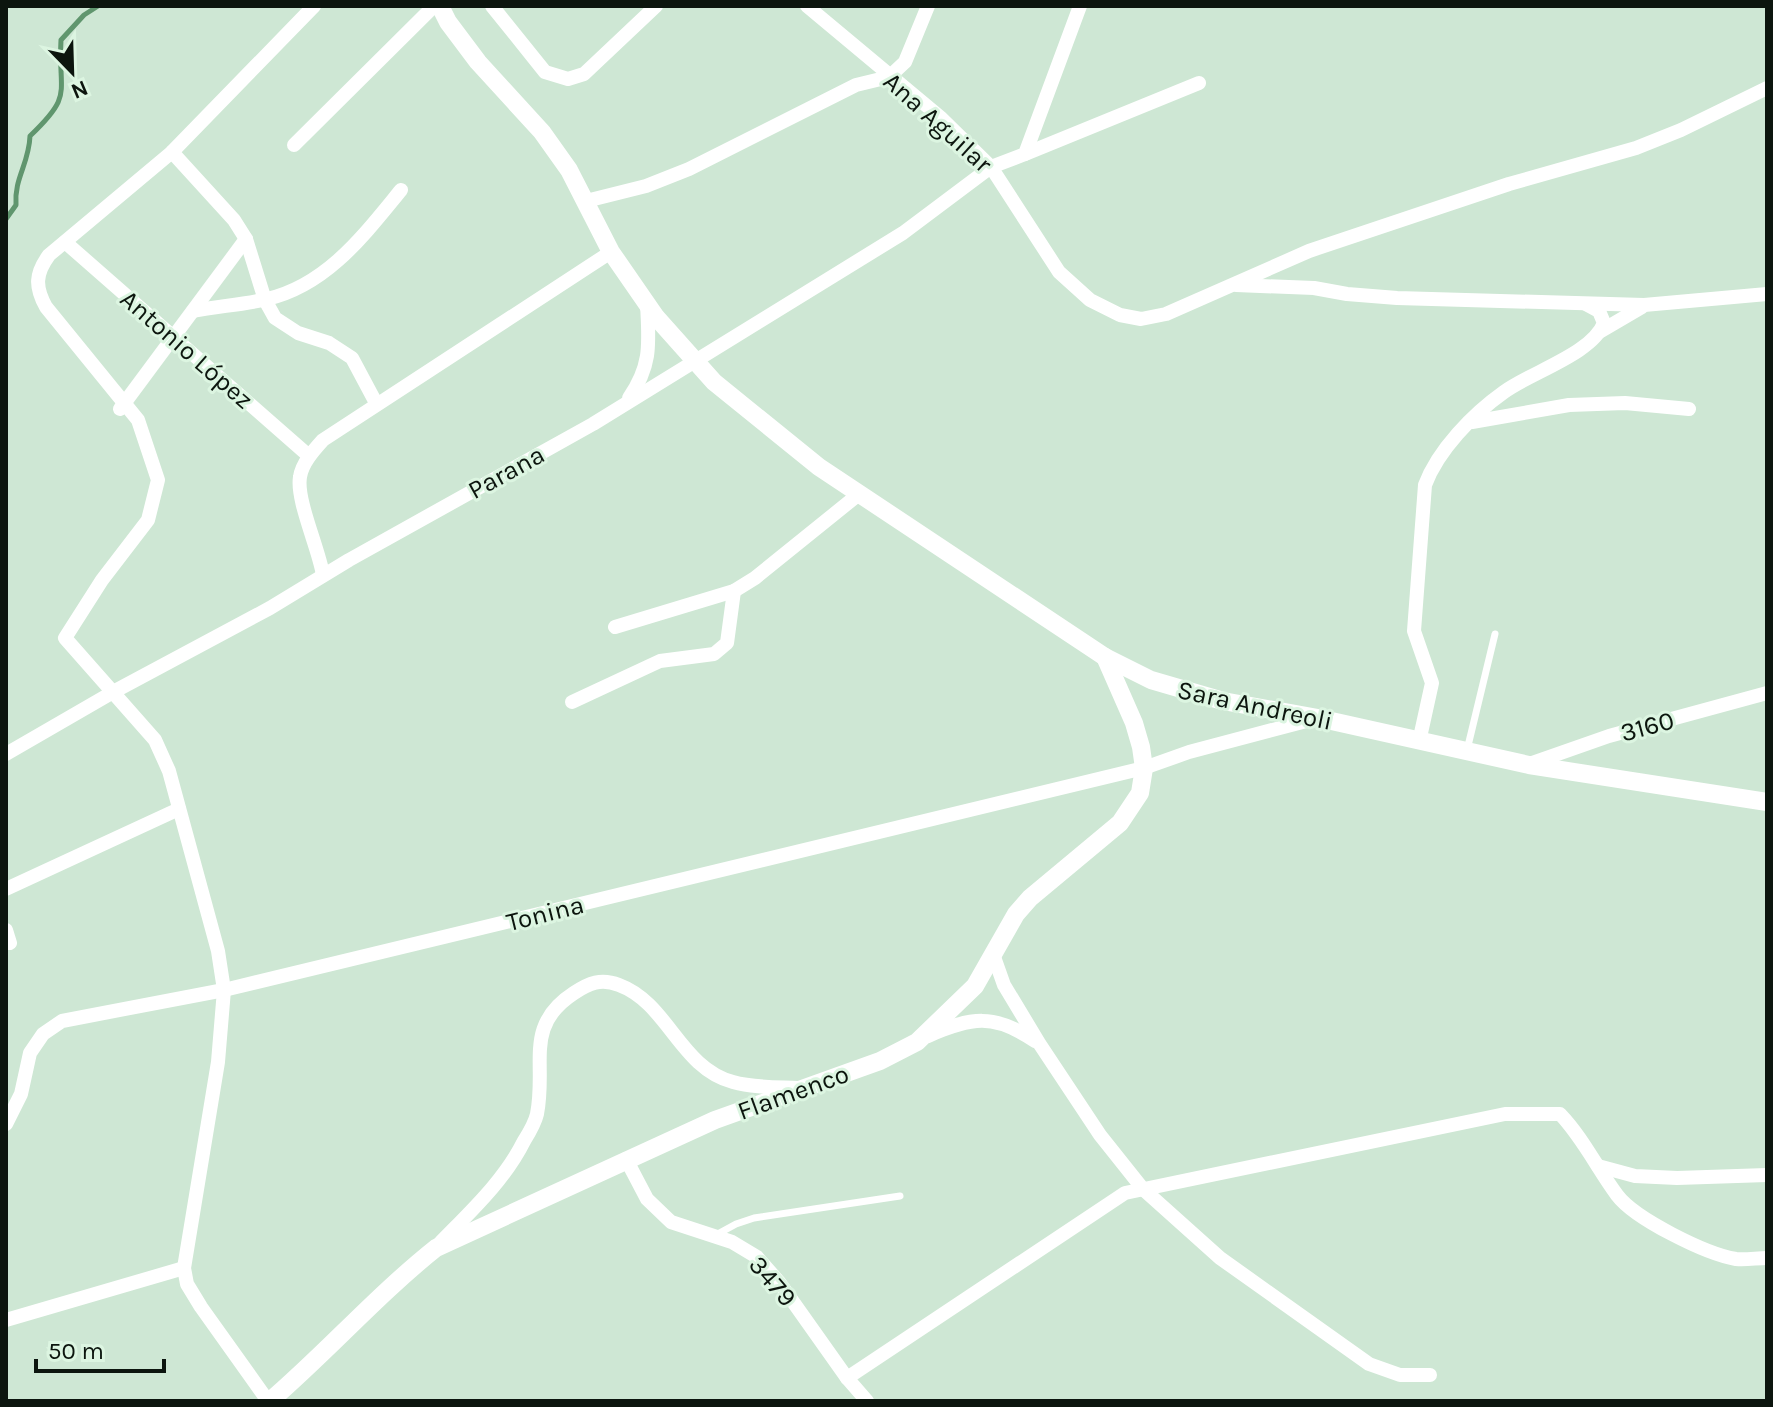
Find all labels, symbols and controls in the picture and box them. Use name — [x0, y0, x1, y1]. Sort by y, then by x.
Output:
north arrow — [32, 32, 112, 112]
street label: Ana Aguilar — [877, 66, 999, 180]
text: N — [67, 74, 92, 105]
street label: Antonio López — [114, 283, 259, 415]
street label: Parana — [463, 439, 550, 506]
street label: Sara Andreoli — [1174, 674, 1335, 737]
street label: 3160 — [1617, 704, 1677, 748]
street label: Tonina — [503, 889, 587, 938]
street label: Flamenco — [733, 1058, 853, 1127]
street label: 3479 — [742, 1250, 803, 1313]
scale bar — [36, 1323, 164, 1373]
text: 50 m — [48, 1337, 104, 1365]

